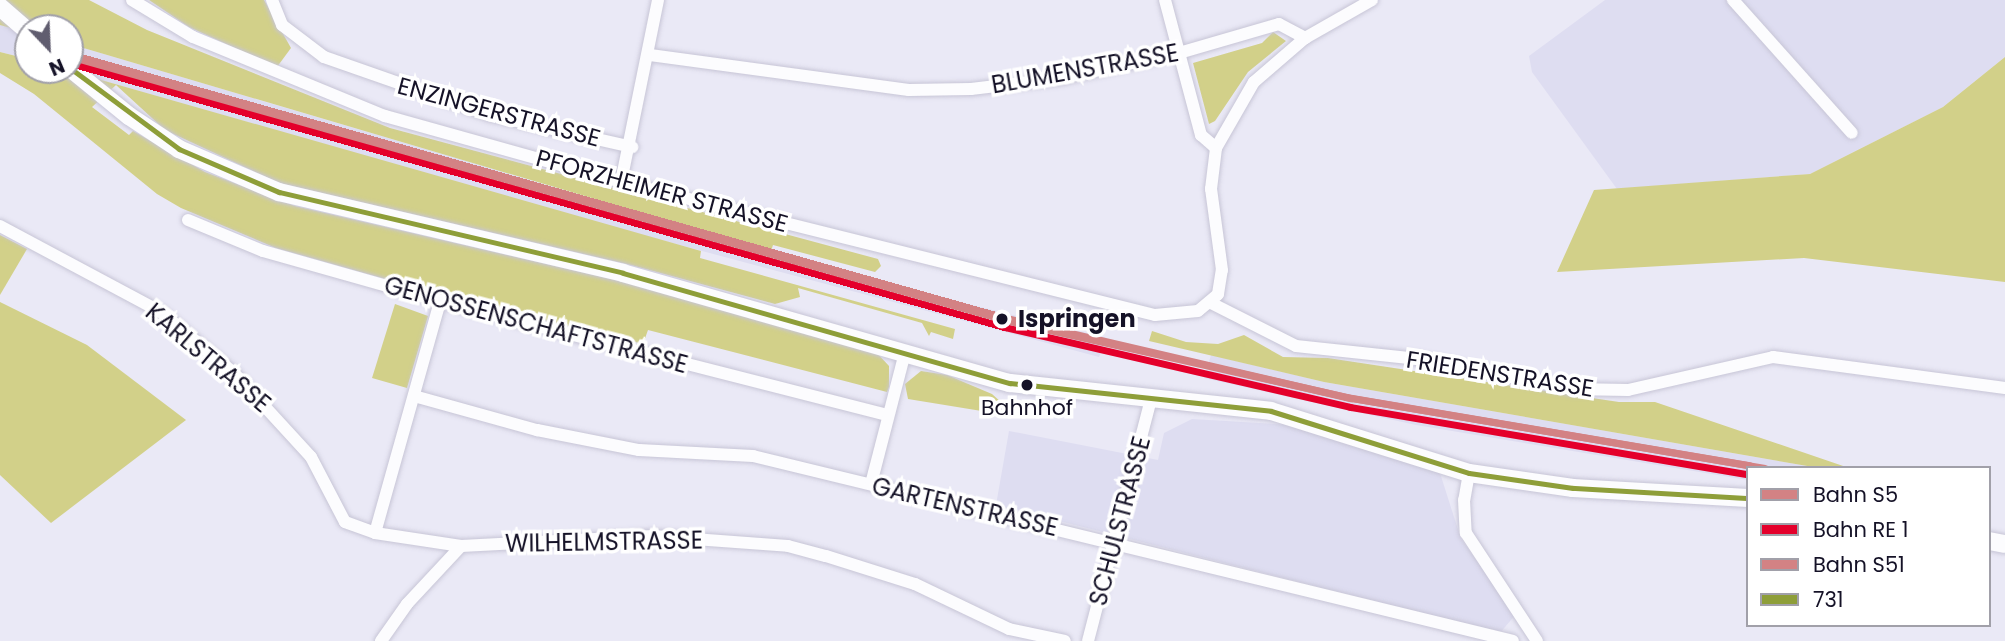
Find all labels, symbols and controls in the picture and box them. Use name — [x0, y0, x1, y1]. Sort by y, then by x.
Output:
north arrow — [14, 14, 84, 84]
street label: BLUMENSTRASSE — [989, 38, 1181, 100]
text: N — [45, 52, 68, 82]
street label: ENZINGERSTRASSE — [394, 71, 604, 153]
street label: PFORZHEIMER STRASSE — [533, 144, 791, 238]
street label: GENOSSENSCHAFTSTRASSE — [381, 271, 691, 379]
street label: KARLSTRASSE — [140, 298, 276, 418]
place label: Ispringen — [1018, 305, 1136, 333]
marker: Ispringen — [992, 309, 1012, 329]
street label: FRIEDENSTRASSE — [1404, 345, 1596, 403]
marker: Bahnhof — [1020, 378, 1034, 392]
place label: Bahnhof — [981, 395, 1073, 421]
street label: SCHULSTRASSE — [1084, 433, 1156, 609]
legend — [1746, 466, 1991, 627]
street label: GARTENSTRASSE — [869, 472, 1061, 542]
text: Bahn S5 — [1813, 480, 1898, 509]
text: Bahn RE 1 — [1813, 515, 1908, 544]
street label: WILHELMSTRASSE — [505, 526, 703, 558]
text: Bahn S51 — [1813, 550, 1905, 579]
text: 731 — [1813, 585, 1844, 614]

